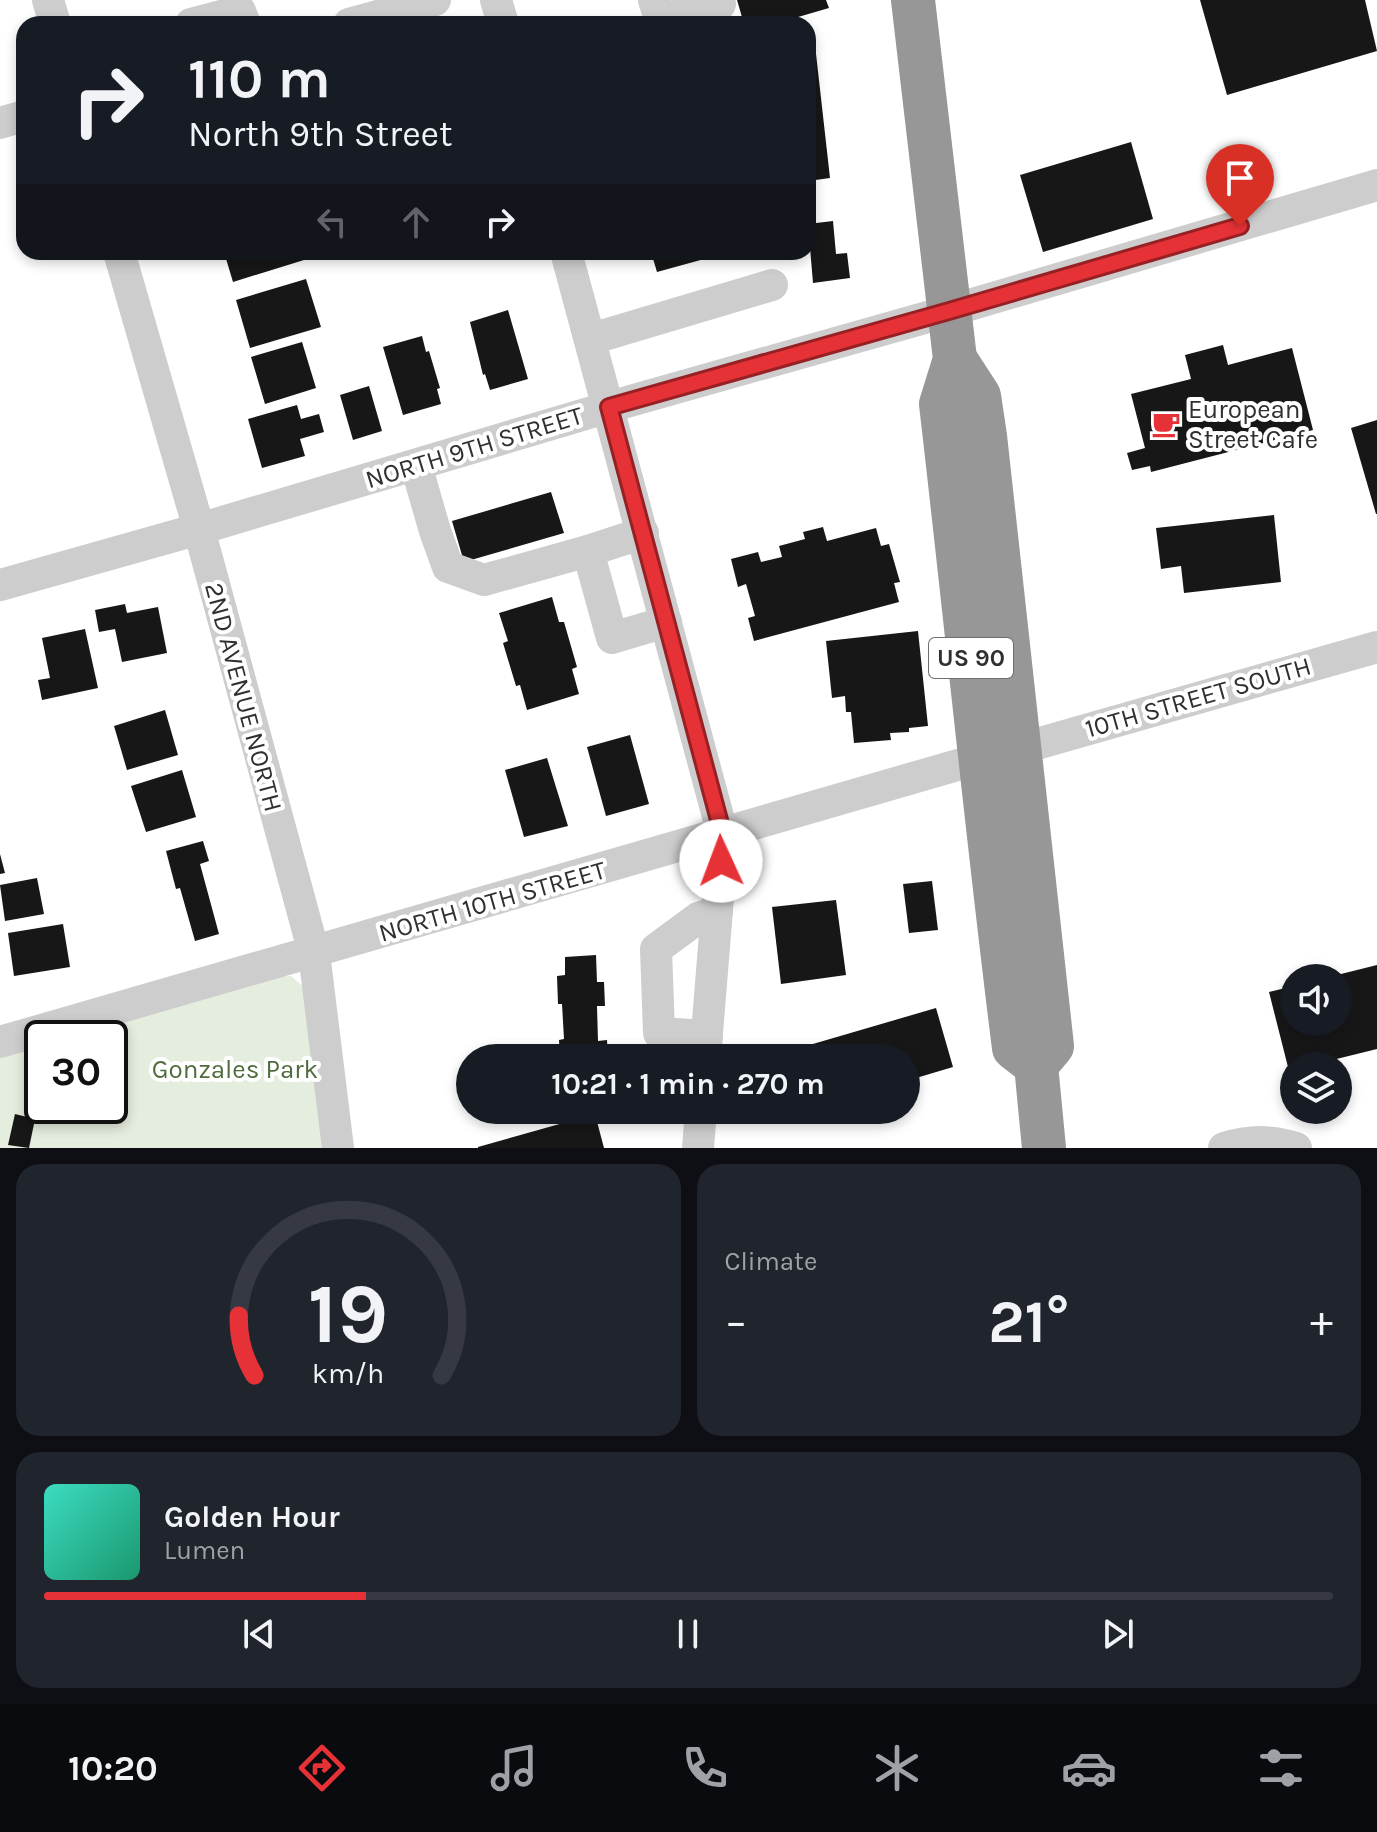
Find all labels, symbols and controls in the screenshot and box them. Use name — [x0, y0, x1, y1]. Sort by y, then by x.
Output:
text: 110 m — [188, 46, 331, 111]
icon: right — [56, 48, 160, 152]
text: North 9th Street — [188, 113, 453, 155]
pin — [1206, 144, 1274, 226]
icon: arrive — [1218, 156, 1262, 200]
icon: left — [310, 200, 354, 244]
icon: ahead — [394, 200, 438, 244]
icon: right — [478, 200, 522, 244]
place label: European Street Cafe — [1188, 394, 1318, 455]
street label: NORTH 9TH STREET — [362, 400, 587, 495]
cafe icon: European Street Cafe — [1151, 409, 1181, 439]
street label: 2ND AVENUE NORTH — [198, 579, 289, 815]
road number: US 90 — [929, 638, 1013, 678]
street label: 10TH STREET SOUTH — [1082, 650, 1315, 745]
position arrow — [679, 819, 763, 903]
street label: NORTH 10TH STREET — [375, 854, 609, 949]
map controls — [1280, 964, 1352, 1124]
button: sound — [1280, 964, 1352, 1036]
speed limit sign: 30 — [24, 1020, 128, 1124]
button: layers — [1280, 1052, 1352, 1124]
park label: Gonzales Park — [152, 1054, 318, 1085]
text: 10:21 · 1 min · 270 m — [551, 1066, 825, 1102]
text: Climate — [725, 1246, 817, 1277]
text: 19 — [308, 1266, 388, 1363]
text: 21° — [988, 1287, 1069, 1357]
text: − — [725, 1296, 748, 1347]
text: + — [1310, 1296, 1333, 1347]
text: km/h — [312, 1357, 384, 1390]
text: Golden Hour — [164, 1499, 340, 1535]
text: Lumen — [164, 1535, 245, 1566]
icon: previous — [237, 1612, 281, 1656]
icon: pause — [666, 1612, 710, 1656]
icon: next — [1096, 1612, 1140, 1656]
icon: directions — [294, 1740, 350, 1796]
icon: music — [486, 1740, 542, 1796]
icon: phone — [677, 1740, 733, 1796]
icon: climate — [869, 1740, 925, 1796]
icon: car — [1061, 1740, 1117, 1796]
icon: filters — [1253, 1740, 1309, 1796]
text: 10:20 — [68, 1747, 158, 1789]

